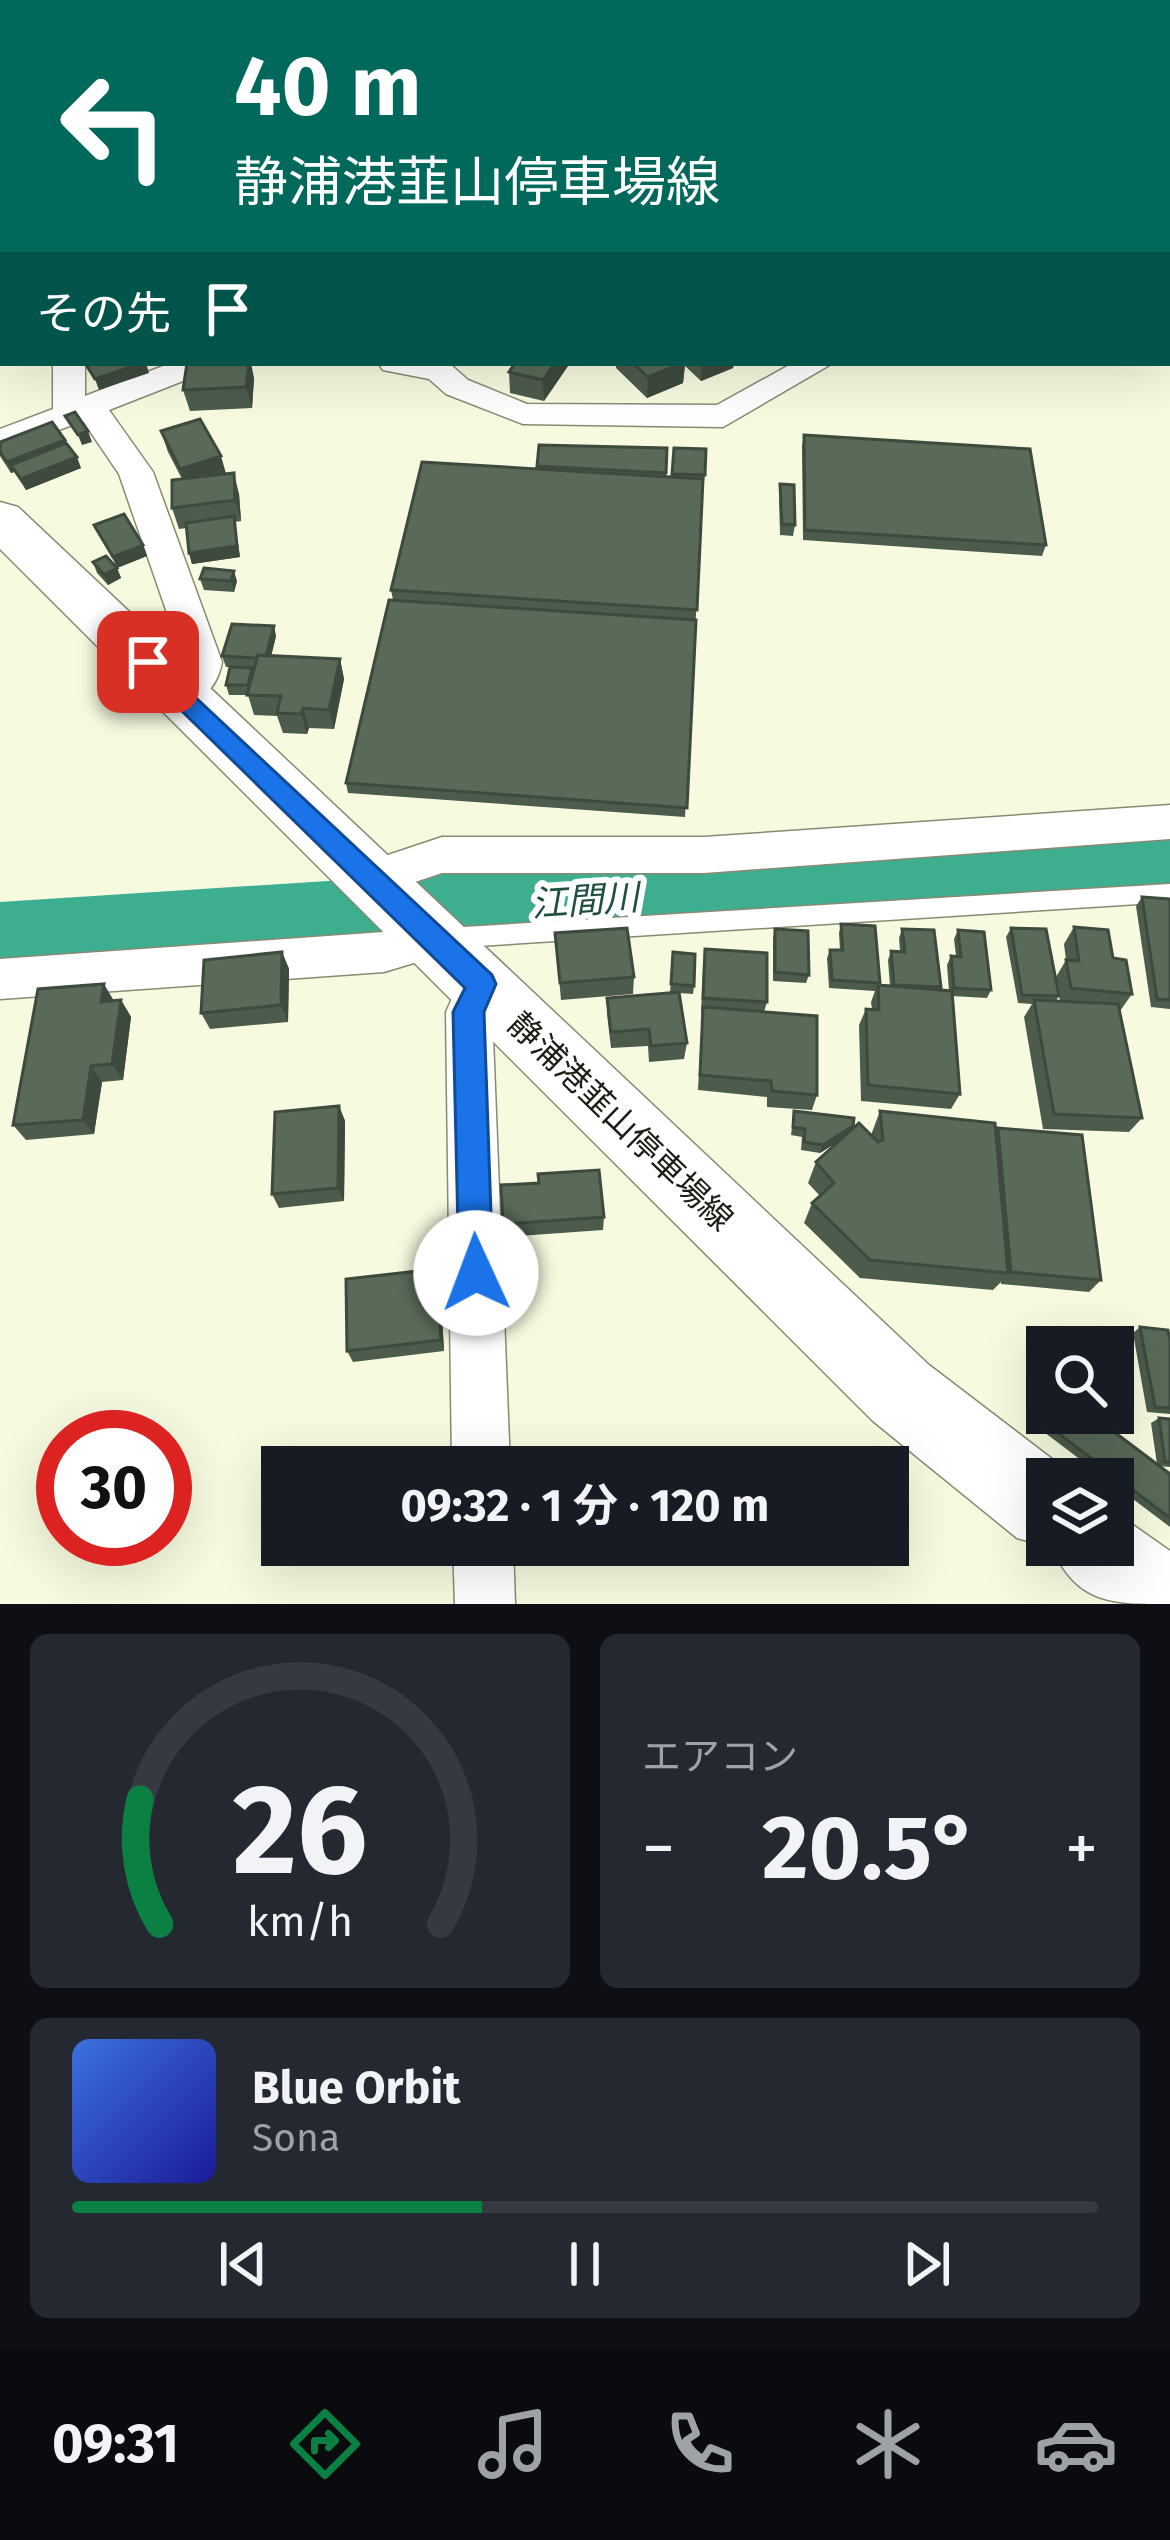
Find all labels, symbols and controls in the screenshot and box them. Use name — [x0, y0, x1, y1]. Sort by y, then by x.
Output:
text: 40 m — [234, 36, 422, 137]
icon: left — [36, 48, 192, 204]
text: 静浦港韮山停車場線 — [234, 151, 720, 215]
icon: arrive — [195, 276, 261, 342]
text: その先 — [36, 287, 171, 341]
pin — [97, 611, 199, 713]
icon: arrive — [115, 629, 181, 695]
water label: 江間川 — [530, 875, 644, 927]
street label: 静浦港韮山停車場線 — [500, 1004, 741, 1239]
position arrow — [413, 1210, 539, 1336]
map controls — [1026, 1326, 1134, 1566]
button: search — [1026, 1326, 1134, 1434]
speed limit sign: 30 — [36, 1410, 192, 1566]
button: layers — [1026, 1458, 1134, 1566]
text: 09:32 · 1 分 · 120 m — [401, 1479, 769, 1533]
text: エアコン — [642, 1734, 798, 1780]
text: 26 — [233, 1756, 367, 1906]
text: 20.5° — [762, 1794, 978, 1902]
text: − — [642, 1809, 675, 1888]
text: + — [1065, 1809, 1098, 1888]
text: km/h — [247, 1896, 353, 1947]
text: Blue Orbit — [252, 2061, 460, 2115]
text: Sona — [252, 2115, 340, 2161]
icon: previous — [210, 2231, 276, 2297]
icon: pause — [552, 2231, 618, 2297]
icon: next — [894, 2231, 960, 2297]
icon: directions — [283, 2402, 367, 2486]
icon: music — [471, 2402, 555, 2486]
icon: phone — [658, 2402, 742, 2486]
icon: climate — [846, 2402, 930, 2486]
icon: car — [1034, 2402, 1118, 2486]
text: 09:31 — [52, 2412, 179, 2476]

